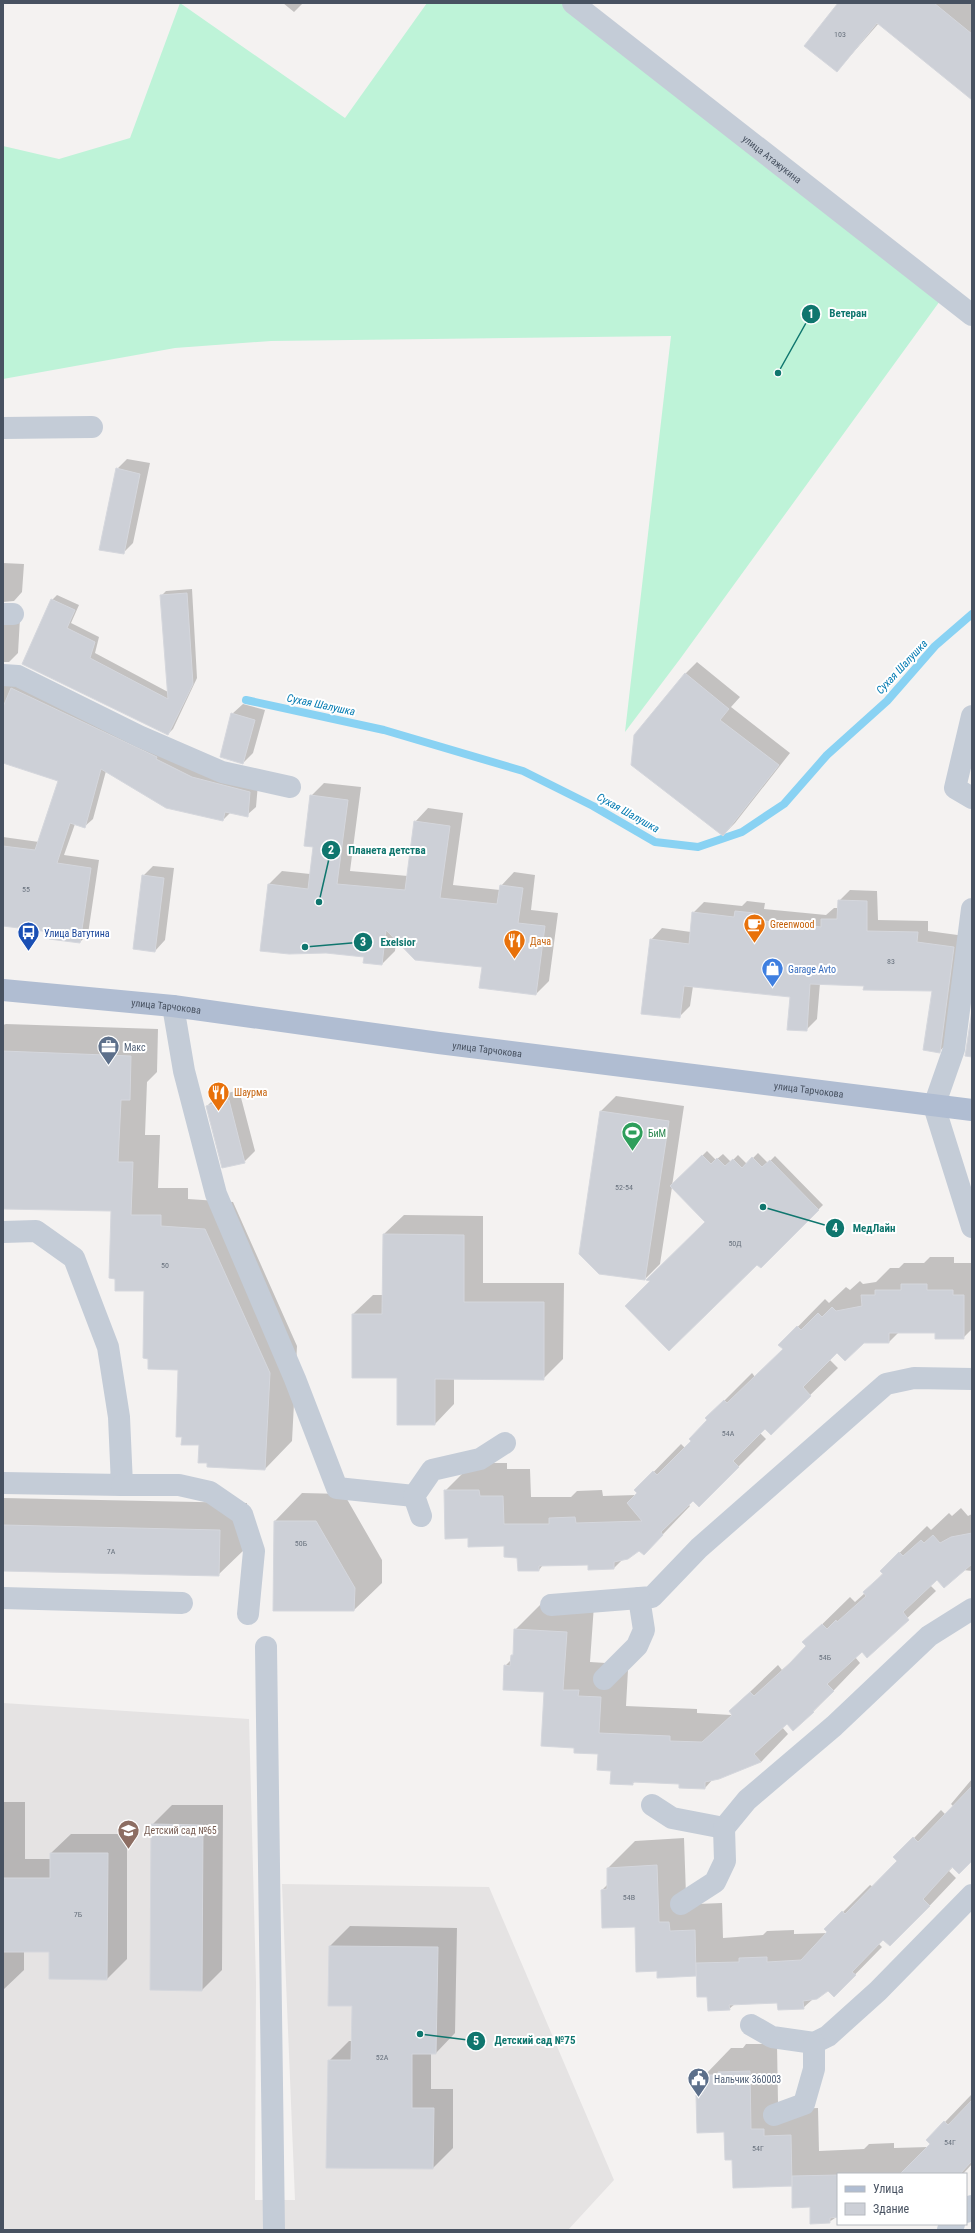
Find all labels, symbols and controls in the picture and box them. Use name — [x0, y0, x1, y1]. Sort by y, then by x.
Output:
house number: 103 — [834, 30, 846, 39]
street label: улица Атажукина — [741, 132, 804, 185]
callout: Ветеран — [801, 302, 875, 325]
text: 1 — [808, 307, 814, 321]
text: Ветеран — [829, 307, 867, 320]
water label: Сухая Шалушка — [874, 637, 930, 697]
water label: Сухая Шалушка — [286, 691, 356, 719]
water label: Сухая Шалушка — [595, 790, 661, 836]
callout: Планета детства — [321, 839, 434, 862]
text: 2 — [328, 843, 334, 857]
text: Планета детства — [348, 844, 426, 857]
house number: 55 — [22, 885, 30, 894]
cafe icon: Greenwood — [741, 911, 767, 944]
place label: Greenwood — [770, 919, 815, 930]
bus stop icon: Улица Ватутина — [15, 920, 41, 953]
place label: Улица Ватутина — [44, 928, 110, 939]
restaurant icon: Дача — [501, 928, 527, 961]
callout: Exelsior — [353, 931, 424, 954]
text: 3 — [360, 935, 366, 949]
text: Exelsior — [380, 936, 416, 949]
place label: Дача — [530, 936, 551, 947]
shop icon: Garage Avto — [760, 956, 786, 989]
house number: 83 — [887, 957, 895, 966]
place label: Garage Avto — [788, 964, 836, 975]
street label: улица Тарчокова — [131, 997, 202, 1015]
office icon: Макс — [96, 1034, 122, 1067]
street label: улица Тарчокова — [452, 1039, 523, 1059]
place label: Макс — [124, 1042, 146, 1053]
restaurant icon: Шаурма — [205, 1079, 231, 1112]
street label: улица Тарчокова — [773, 1080, 844, 1099]
place label: Шаурма — [234, 1087, 267, 1098]
sports icon: БиМ — [620, 1120, 646, 1153]
place label: БиМ — [648, 1128, 666, 1139]
house number: 52-54 — [615, 1183, 633, 1192]
callout: МедЛайн — [825, 1216, 904, 1239]
text: 4 — [832, 1221, 838, 1235]
text: МедЛайн — [853, 1222, 895, 1235]
house number: 50Д — [728, 1239, 742, 1248]
house number: 50 — [161, 1261, 169, 1270]
house number: 54А — [722, 1429, 735, 1438]
house number: 50Б — [295, 1539, 308, 1548]
house number: 7А — [107, 1547, 116, 1556]
house number: 54Б — [819, 1653, 832, 1662]
school or university icon: Детский сад №65 — [115, 1817, 141, 1850]
place label: Детский сад №65 — [144, 1825, 217, 1836]
house number: 54В — [623, 1893, 635, 1902]
house number: 7Б — [74, 1910, 83, 1919]
callout: Детский сад №75 — [466, 2029, 583, 2052]
text: 5 — [473, 2034, 479, 2048]
text: Детский сад №75 — [495, 2034, 576, 2047]
house number: 52А — [376, 2053, 389, 2062]
public building icon: Нальчик 360003 — [686, 2066, 712, 2099]
place label: Нальчик 360003 — [714, 2074, 781, 2085]
house number: 54Г — [944, 2138, 956, 2147]
house number: 54Г — [752, 2144, 764, 2153]
legend — [837, 2173, 967, 2225]
text: Улица — [873, 2182, 904, 2196]
text: Здание — [873, 2202, 910, 2216]

